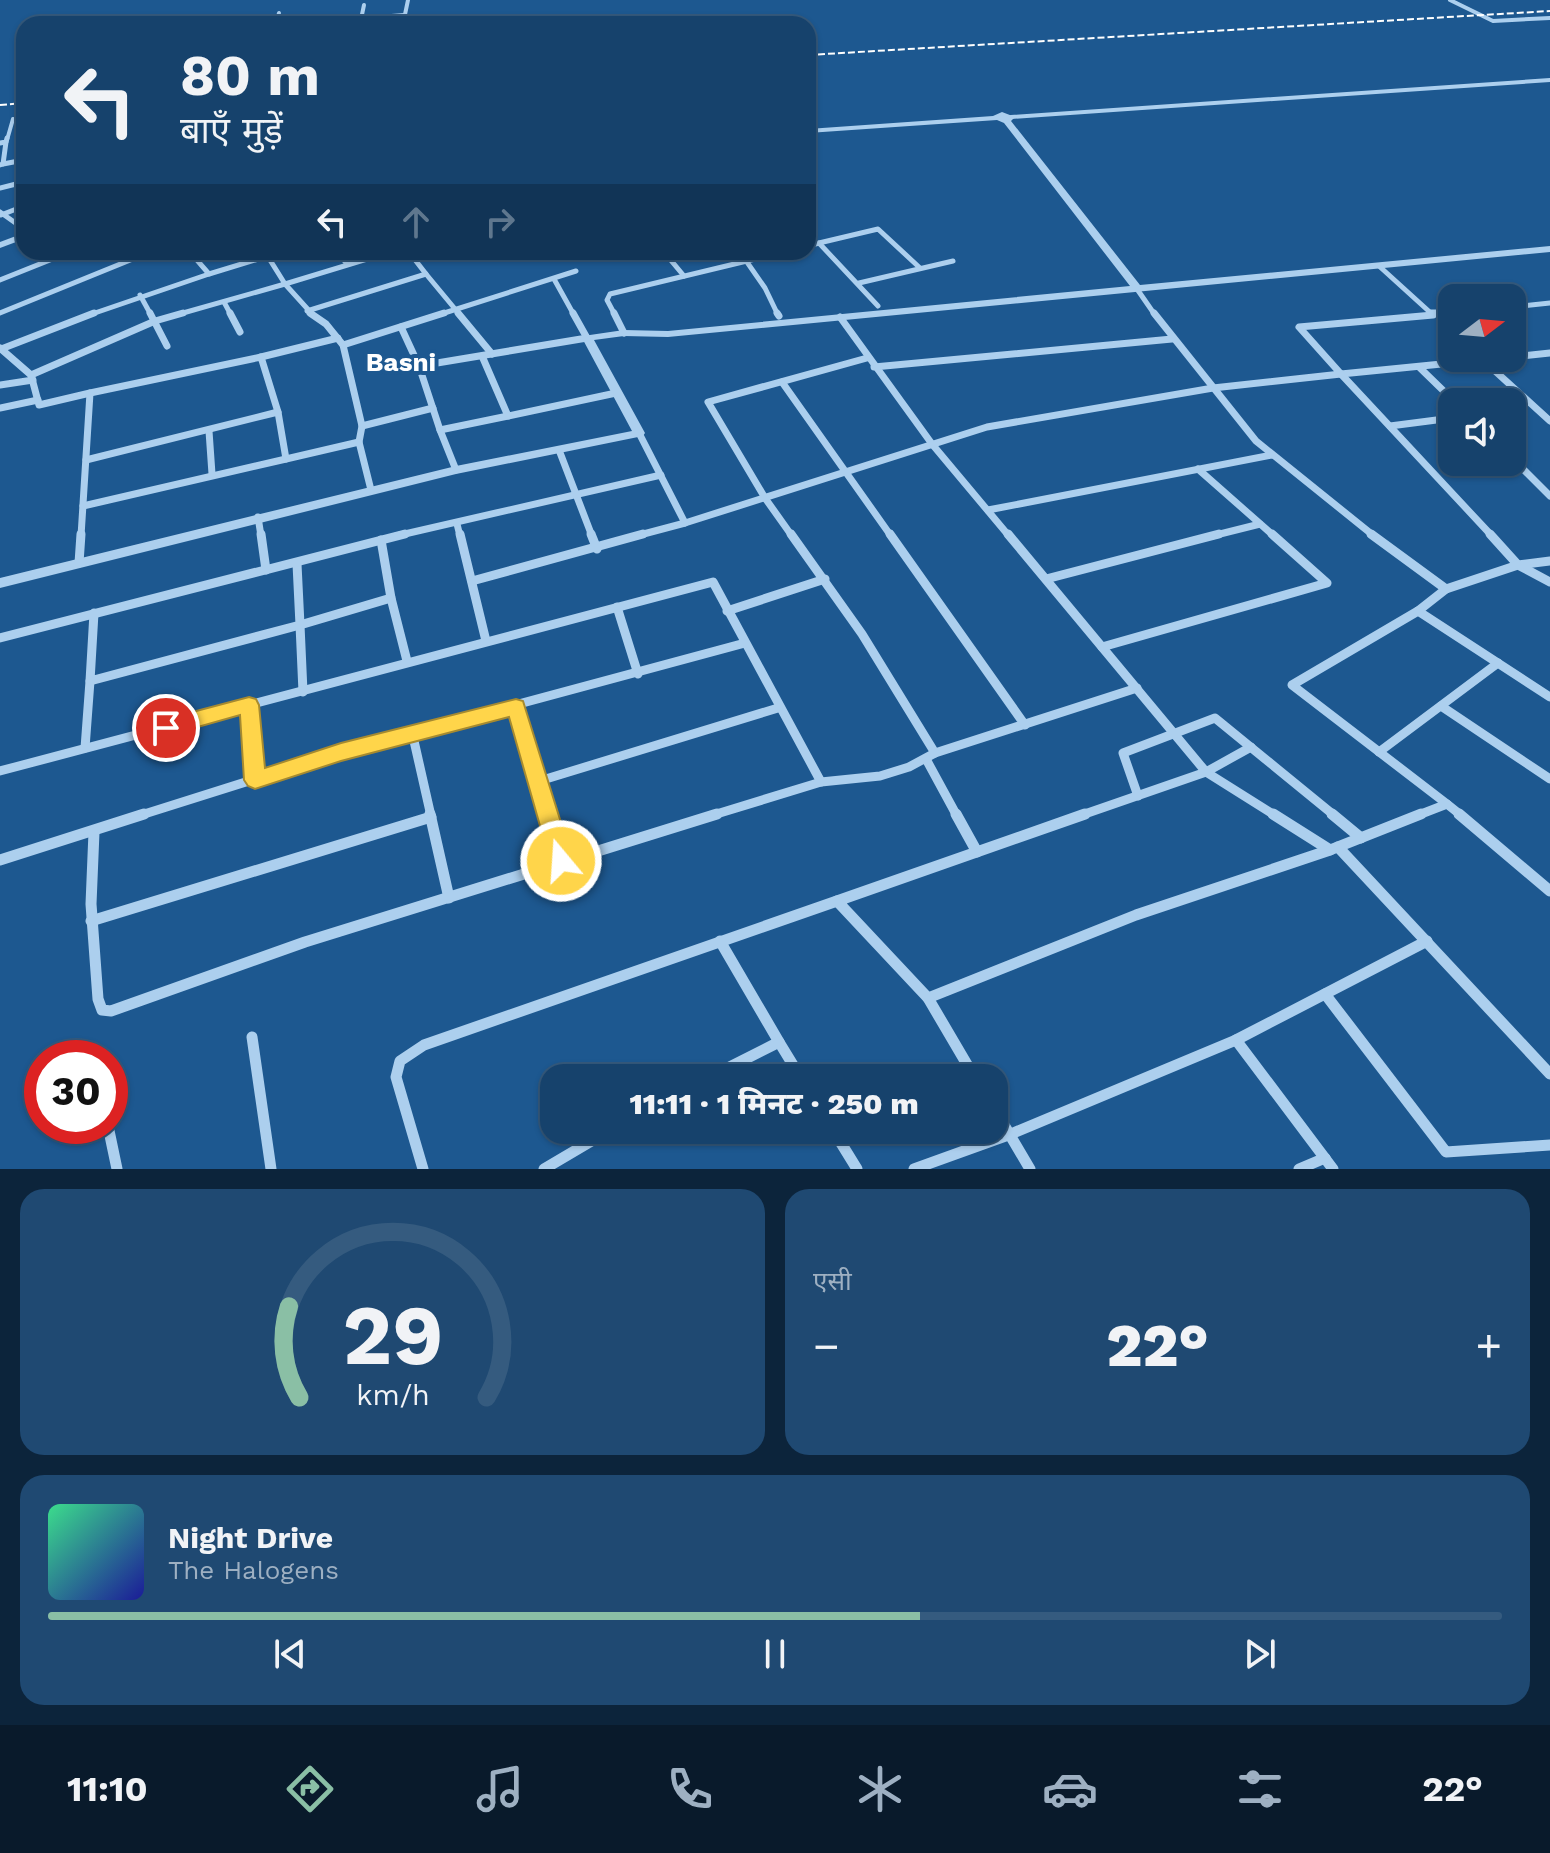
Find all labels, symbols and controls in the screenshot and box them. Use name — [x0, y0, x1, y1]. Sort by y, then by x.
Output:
text: 80 m — [180, 43, 320, 109]
icon: left — [48, 48, 152, 152]
text: बाएँ मुड़ें — [180, 110, 283, 152]
icon: left — [310, 200, 354, 244]
icon: ahead — [394, 200, 438, 244]
icon: right — [478, 200, 522, 244]
north arrow — [1438, 284, 1526, 372]
map controls — [1438, 284, 1526, 476]
district label: Basni — [366, 347, 436, 377]
button: sound — [1438, 388, 1526, 476]
pin — [132, 694, 200, 762]
icon: arrive — [144, 706, 188, 750]
position arrow — [519, 819, 603, 903]
speed limit sign: 30 — [24, 1040, 128, 1144]
text: 11:11 · 1 मिनट · 250 m — [629, 1086, 919, 1121]
text: एसी — [813, 1266, 852, 1296]
text: 29 — [342, 1287, 443, 1384]
text: 22° — [1106, 1310, 1209, 1381]
text: − — [813, 1320, 840, 1372]
text: + — [1475, 1320, 1502, 1372]
text: km/h — [356, 1378, 429, 1412]
text: Night Drive — [168, 1520, 333, 1555]
text: The Halogens — [168, 1555, 339, 1585]
icon: previous — [268, 1632, 312, 1676]
icon: pause — [753, 1632, 797, 1676]
icon: next — [1238, 1632, 1282, 1676]
icon: directions — [282, 1761, 338, 1817]
icon: music — [472, 1761, 528, 1817]
icon: phone — [662, 1761, 718, 1817]
icon: climate — [852, 1761, 908, 1817]
icon: car — [1042, 1761, 1098, 1817]
icon: filters — [1232, 1761, 1288, 1817]
text: 11:10 — [67, 1768, 148, 1810]
text: 22° — [1422, 1768, 1483, 1810]

